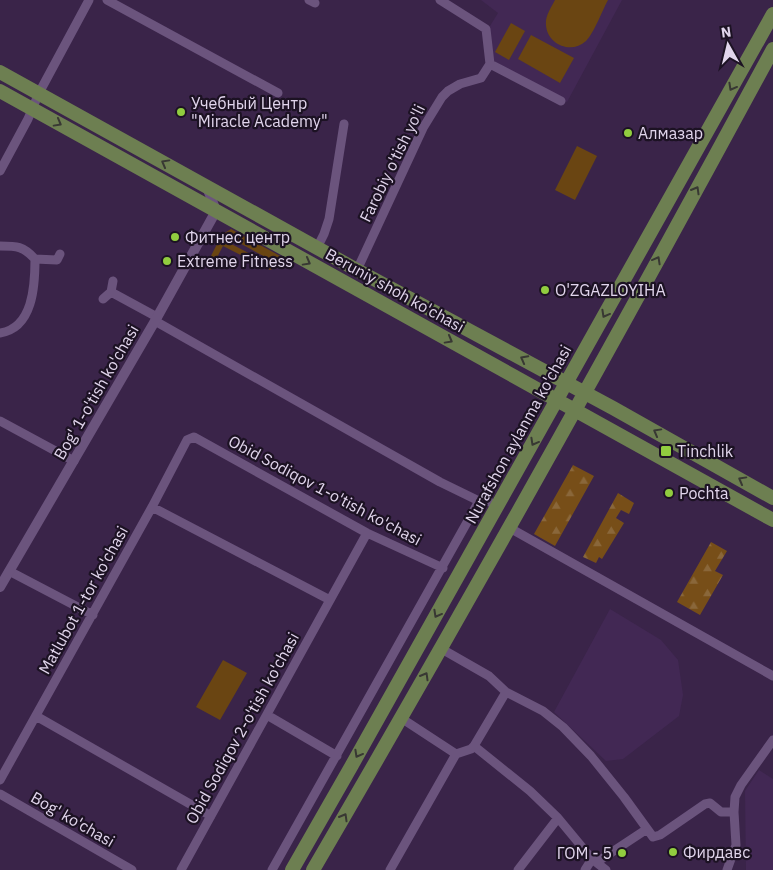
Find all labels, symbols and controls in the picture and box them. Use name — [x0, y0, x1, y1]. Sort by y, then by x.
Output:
north arrow — [703, 20, 753, 70]
text: N — [720, 23, 732, 42]
one-way arrow — [728, 82, 738, 91]
place label: Учебный Центр "Miracle Academy" — [191, 93, 328, 131]
street label: Farobiy o'tish yo'li — [355, 101, 429, 225]
marker: Учебный Центр "Miracle Academy" — [175, 106, 187, 118]
one-way arrow — [53, 117, 62, 127]
place label: Алмазар — [638, 123, 703, 143]
marker: Алмазар — [622, 127, 634, 139]
one-way arrow — [161, 160, 170, 170]
one-way arrow — [690, 186, 700, 195]
place label: Фитнес центр — [185, 227, 290, 247]
marker: Фитнес центр — [169, 231, 181, 243]
street label: Beruniy shoh ko'chasi — [322, 244, 468, 336]
place label: Extreme Fitness — [177, 251, 293, 271]
marker: Extreme Fitness — [161, 255, 173, 267]
one-way arrow — [302, 255, 311, 265]
one-way arrow — [651, 256, 661, 265]
place label: O'ZGAZLOYIHA — [555, 280, 666, 300]
marker: O'ZGAZLOYIHA — [539, 284, 551, 296]
one-way arrow — [602, 309, 612, 318]
street label: Bog' 1-o'tish ko'chasi — [49, 321, 143, 463]
one-way arrow — [444, 334, 453, 344]
street label: Nurafshon aylanma ko'chasi — [460, 341, 576, 527]
one-way arrow — [521, 355, 530, 365]
one-way arrow — [653, 429, 662, 439]
street label: Obid Sodiqov 1-o'tish ko'chasi — [225, 431, 425, 549]
one-way arrow — [530, 437, 540, 446]
place label: Tinchlik — [677, 441, 734, 461]
marker: Tinchlik — [659, 444, 673, 458]
one-way arrow — [739, 477, 748, 487]
place label: Pochta — [679, 483, 729, 503]
marker: Pochta — [663, 487, 675, 499]
street label: Matlubot 1-tor ko'chasi — [34, 522, 132, 678]
one-way arrow — [433, 609, 443, 618]
street label: Obid Sodiqov 2-o'tish ko'chasi — [181, 629, 303, 827]
one-way arrow — [418, 673, 428, 682]
one-way arrow — [355, 749, 365, 758]
street label: Bog' ko'chasi — [28, 787, 118, 851]
one-way arrow — [338, 814, 348, 823]
place label: Фирдавс — [683, 842, 750, 862]
place label: ГОМ - 5 — [557, 843, 612, 863]
marker: Фирдавс — [667, 846, 679, 858]
marker: ГОМ - 5 — [616, 847, 628, 859]

